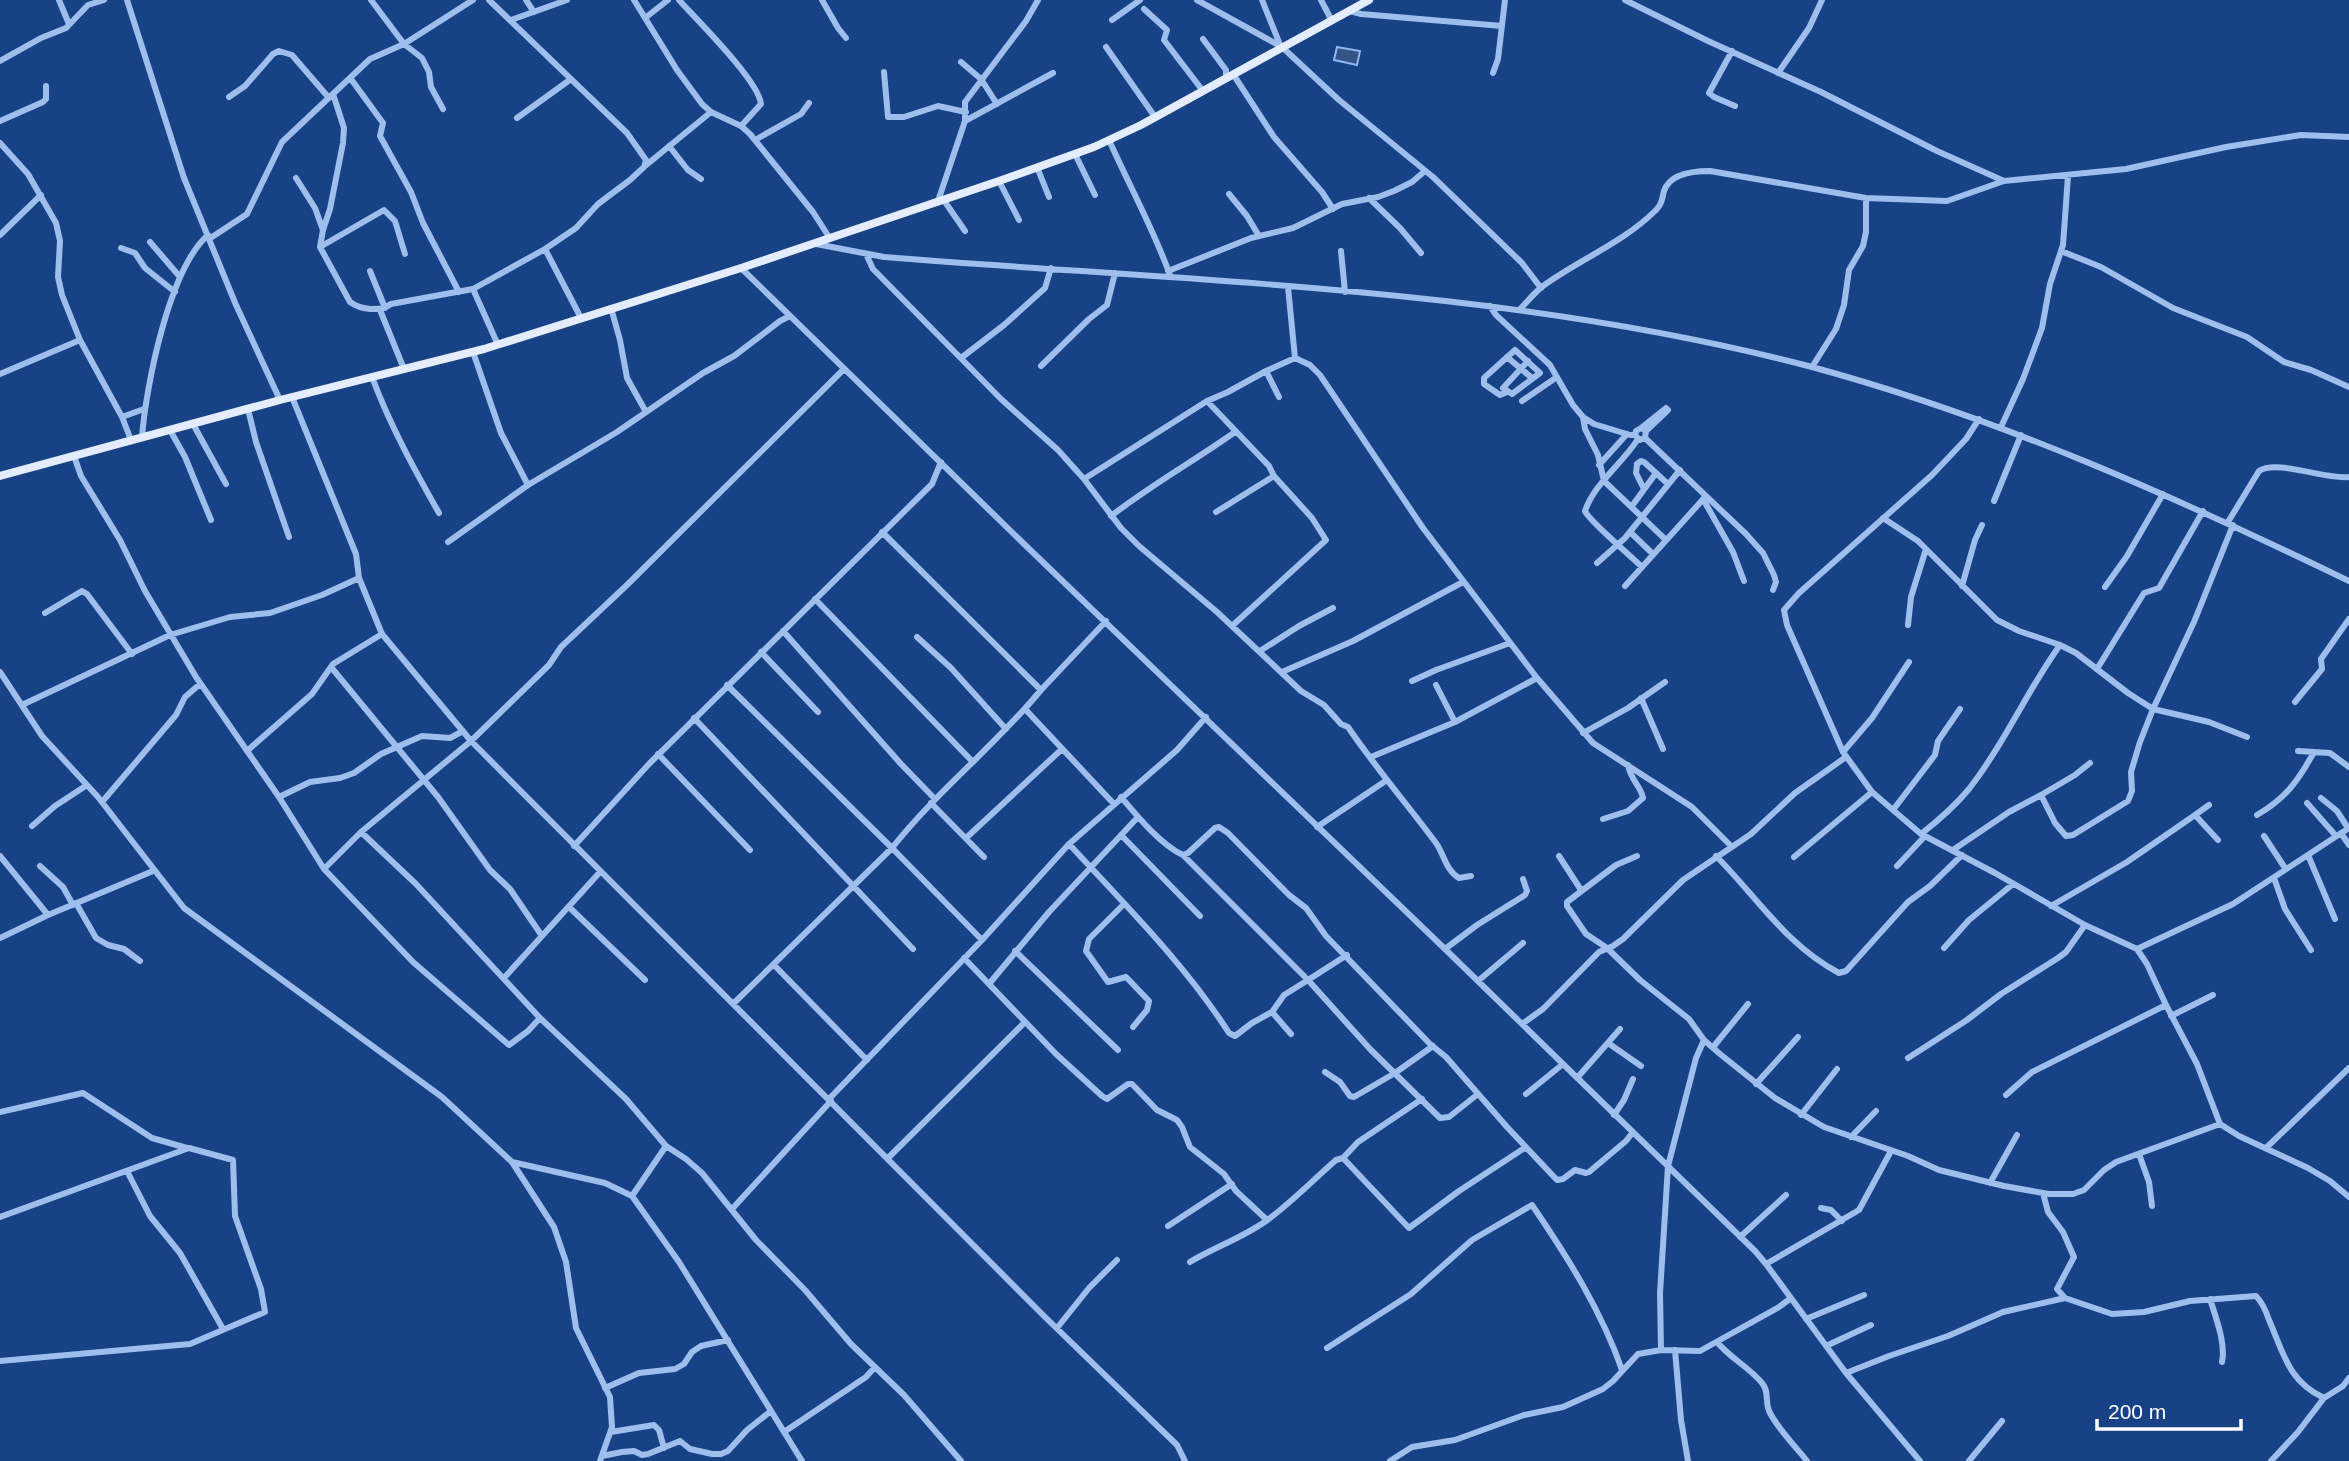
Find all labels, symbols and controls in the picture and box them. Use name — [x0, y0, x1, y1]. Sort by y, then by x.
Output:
scale bar — [2097, 1388, 2240, 1432]
text: 200 m — [2108, 1400, 2166, 1423]

